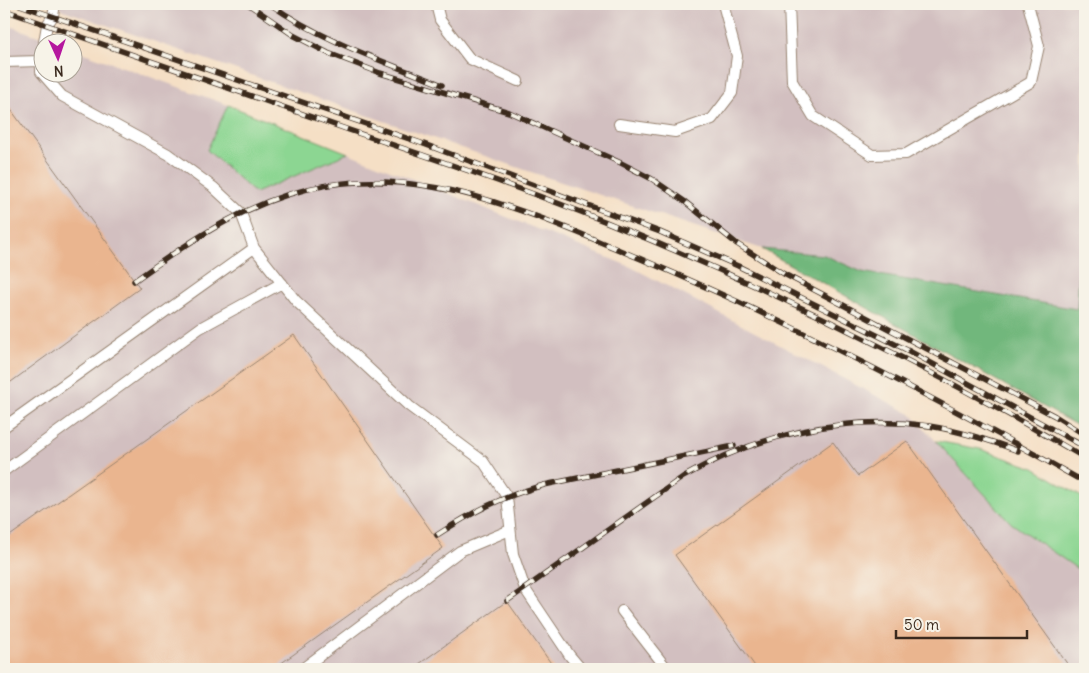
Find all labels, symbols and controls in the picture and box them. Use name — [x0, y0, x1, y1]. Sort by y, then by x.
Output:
north arrow — [32, 32, 82, 82]
text: N — [53, 62, 64, 80]
scale bar — [896, 608, 1028, 640]
text: 50 m — [904, 615, 939, 634]

